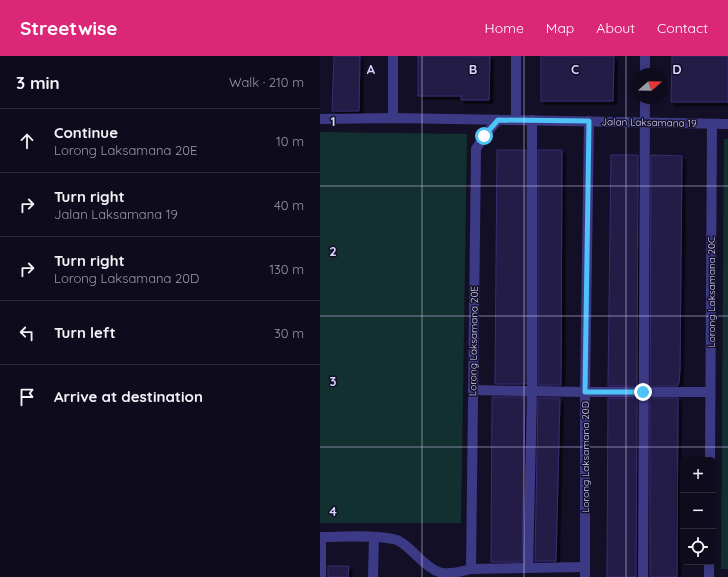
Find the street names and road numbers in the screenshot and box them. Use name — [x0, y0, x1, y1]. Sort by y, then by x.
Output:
street label: Jalan Laksamana 19 — [601, 115, 697, 130]
street label: Lorong Laksamana 20C — [705, 236, 718, 348]
street label: Lorong Laksamana 20E — [466, 285, 481, 396]
street label: Lorong Laksamana 20D — [579, 401, 592, 513]

